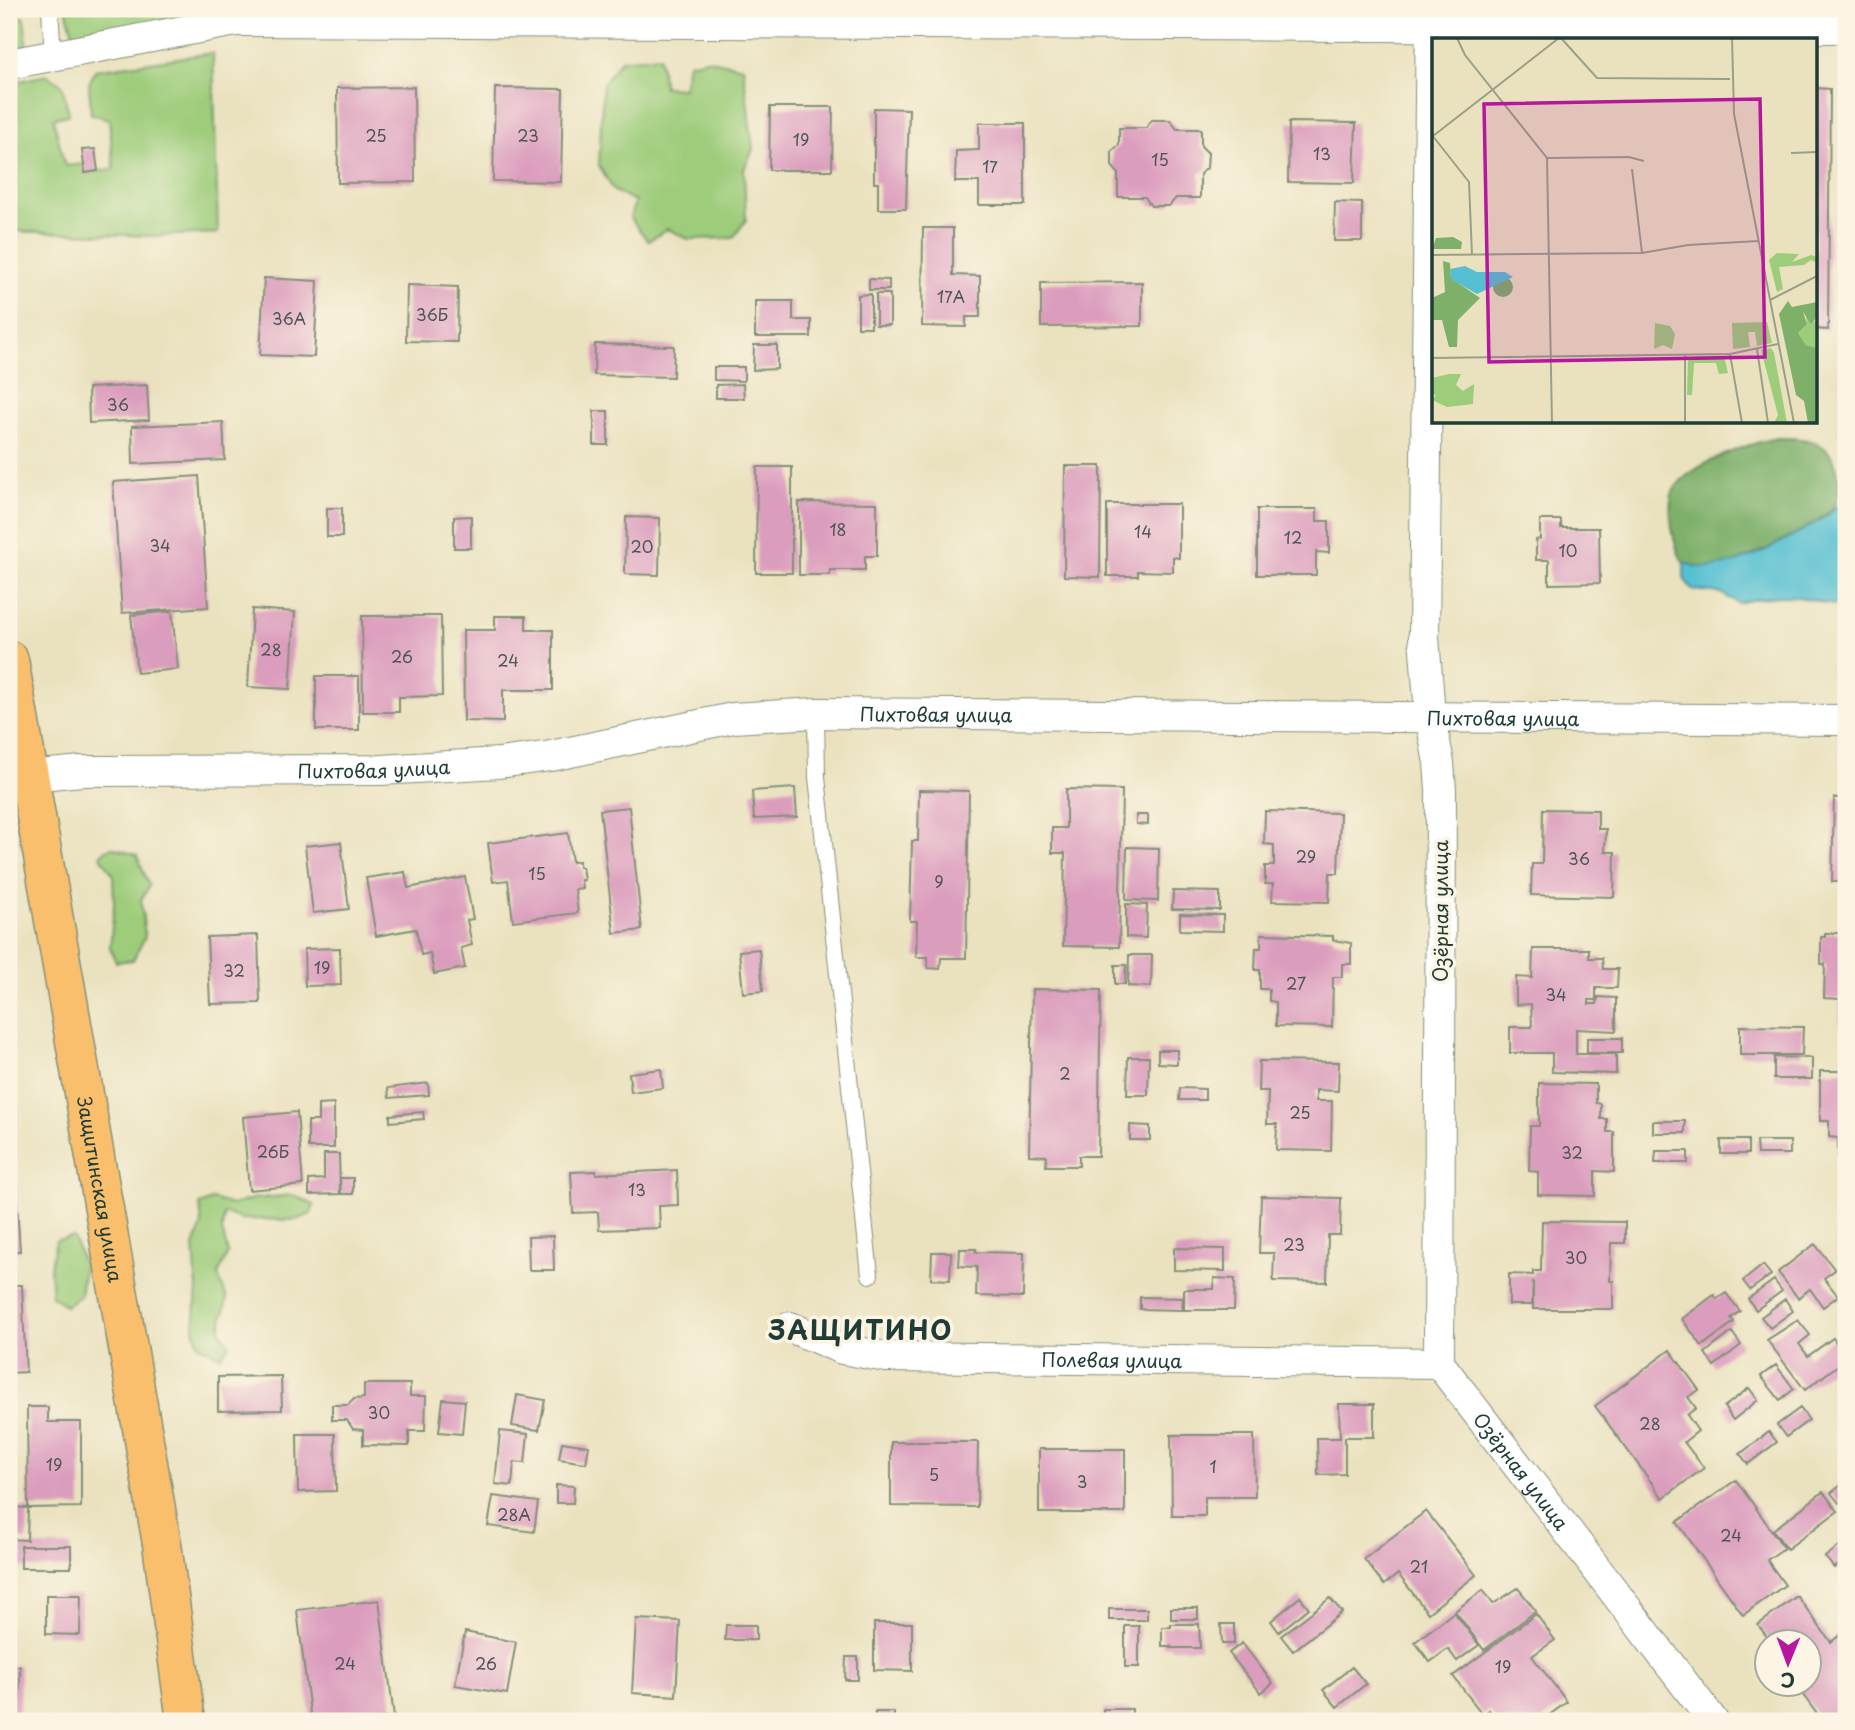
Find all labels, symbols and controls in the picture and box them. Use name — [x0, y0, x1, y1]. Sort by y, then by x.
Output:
inset map — [1432, 38, 1816, 424]
house number: 25 — [365, 123, 387, 147]
house number: 23 — [517, 123, 539, 147]
house number: 19 — [793, 127, 809, 151]
house number: 13 — [1313, 141, 1331, 165]
house number: 15 — [1151, 147, 1169, 171]
house number: 17 — [982, 154, 998, 178]
house number: 17А — [937, 284, 965, 308]
house number: 36Б — [416, 302, 448, 326]
house number: 36А — [272, 306, 306, 330]
house number: 36 — [107, 392, 129, 416]
house number: 18 — [829, 517, 847, 541]
house number: 14 — [1134, 519, 1152, 543]
house number: 12 — [1284, 525, 1302, 549]
house number: 34 — [149, 533, 171, 557]
house number: 20 — [631, 534, 653, 558]
house number: 10 — [1559, 538, 1577, 562]
house number: 28 — [260, 637, 282, 661]
house number: 26 — [391, 644, 413, 668]
house number: 24 — [497, 648, 519, 672]
street label: Пихтовая улица — [860, 699, 1012, 728]
street label: Пихтовая улица — [1427, 703, 1579, 732]
street label: Пихтовая улица — [297, 752, 451, 784]
street label: Озёрная улица — [1426, 840, 1454, 982]
house number: 29 — [1296, 844, 1316, 868]
house number: 36 — [1568, 846, 1590, 870]
house number: 15 — [528, 861, 546, 885]
house number: 9 — [934, 869, 944, 893]
house number: 19 — [314, 955, 330, 979]
house number: 32 — [223, 958, 245, 982]
house number: 27 — [1286, 971, 1306, 995]
house number: 34 — [1545, 982, 1567, 1006]
house number: 2 — [1059, 1061, 1071, 1085]
street label: Защитинская улица — [71, 1094, 130, 1284]
house number: 25 — [1289, 1100, 1311, 1124]
house number: 26Б — [257, 1139, 289, 1163]
house number: 32 — [1561, 1140, 1583, 1164]
house number: 13 — [628, 1177, 646, 1201]
house number: 23 — [1283, 1232, 1305, 1256]
house number: 30 — [1565, 1245, 1587, 1269]
district label: ЗАЩИТИНО — [768, 1310, 953, 1349]
street label: Полевая улица — [1041, 1345, 1182, 1374]
house number: 30 — [368, 1400, 390, 1424]
street label: Озёрная улица — [1467, 1406, 1576, 1536]
house number: 28 — [1639, 1411, 1661, 1435]
house number: 19 — [46, 1452, 62, 1476]
house number: 1 — [1209, 1454, 1217, 1478]
house number: 5 — [929, 1462, 939, 1486]
house number: 3 — [1077, 1469, 1087, 1493]
house number: 28А — [497, 1502, 531, 1526]
house number: 24 — [1720, 1523, 1742, 1547]
house number: 21 — [1410, 1554, 1428, 1578]
north arrow — [1754, 1628, 1824, 1698]
house number: 24 — [334, 1651, 356, 1675]
house number: 26 — [475, 1651, 497, 1675]
house number: 19 — [1495, 1654, 1511, 1678]
text: С — [1780, 1667, 1795, 1695]

